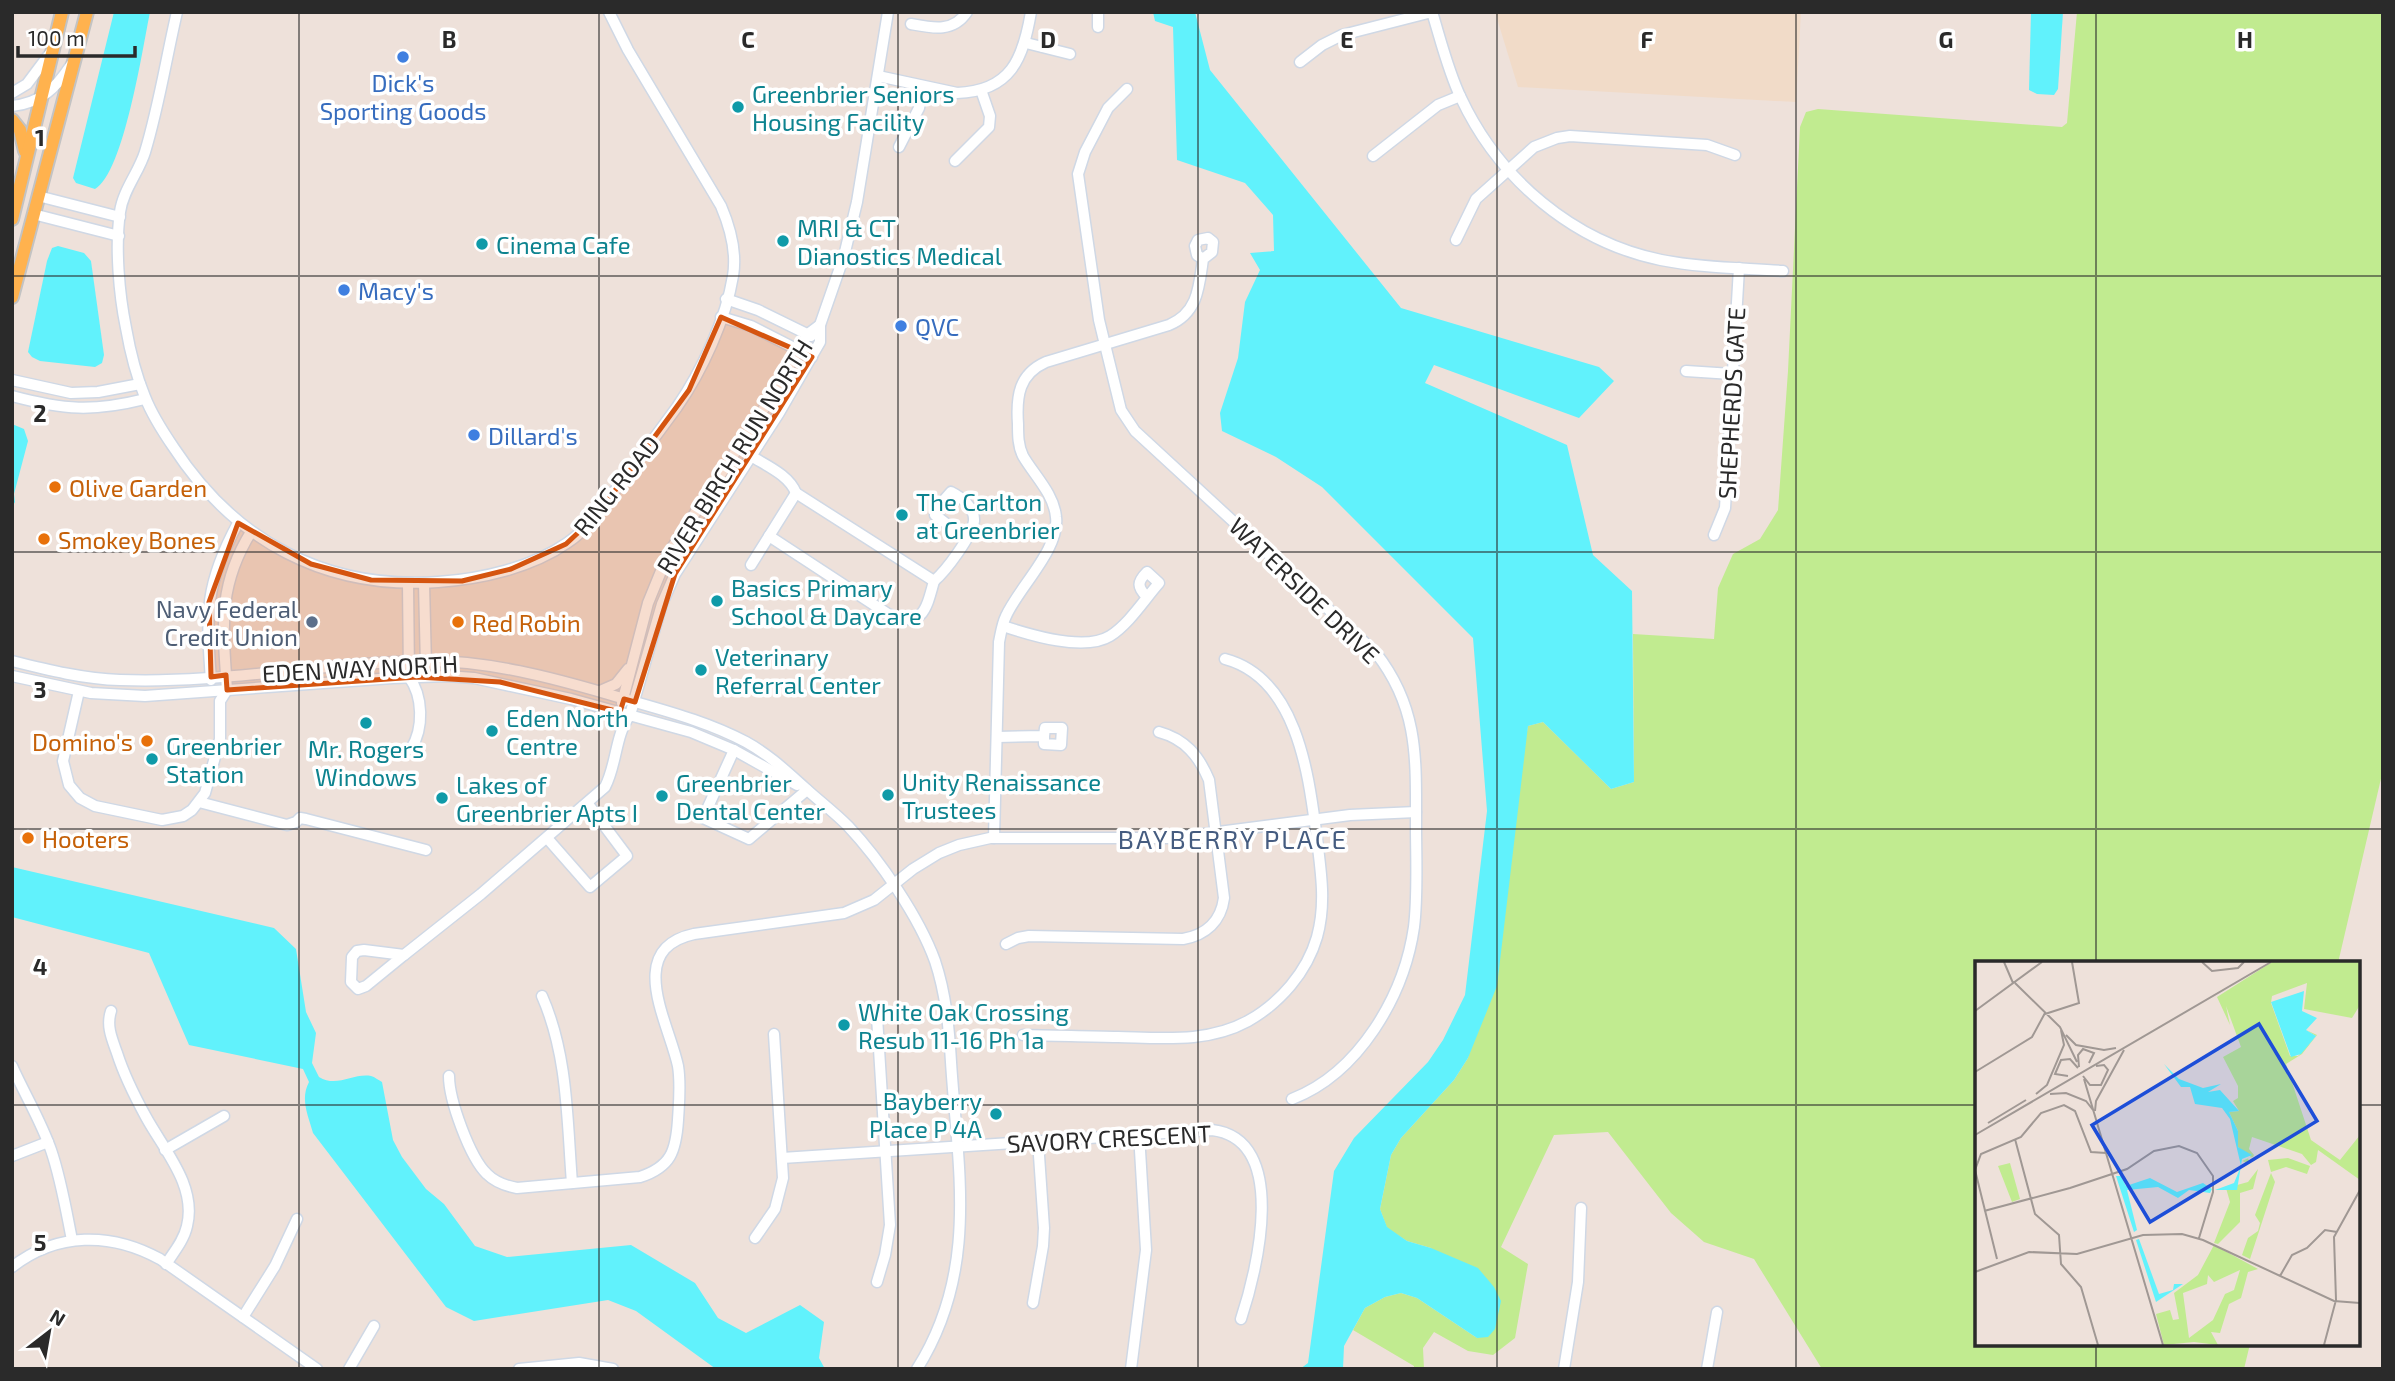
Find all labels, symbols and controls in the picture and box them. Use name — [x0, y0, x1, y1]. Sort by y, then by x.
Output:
scale bar — [18, 14, 135, 58]
text: 100 m — [28, 25, 85, 50]
text: B — [442, 25, 456, 53]
text: C — [741, 25, 755, 53]
text: D — [1040, 25, 1056, 53]
text: E — [1340, 25, 1354, 53]
text: F — [1641, 25, 1654, 53]
text: G — [1939, 25, 1953, 53]
text: H — [2237, 25, 2253, 53]
marker: Dick's Sporting Goods — [395, 49, 411, 65]
place label: Dick's Sporting Goods — [320, 68, 486, 125]
place label: Greenbrier Seniors Housing Facility — [752, 79, 954, 136]
marker: Greenbrier Seniors Housing Facility — [730, 99, 746, 115]
text: 1 — [35, 123, 45, 151]
place label: MRI & CT Dianostics Medical — [797, 213, 1002, 270]
place label: Cinema Cafe — [496, 230, 631, 259]
marker: MRI & CT Dianostics Medical — [775, 233, 791, 249]
marker: Cinema Cafe — [474, 236, 490, 252]
place label: Macy's — [358, 276, 434, 305]
marker: Macy's — [336, 282, 352, 298]
street label: SHEPHERDS GATE — [1711, 306, 1751, 500]
place label: QVC — [915, 312, 959, 341]
marker: QVC — [893, 318, 909, 334]
street label: RIVER BIRCH RUN NORTH — [650, 333, 818, 579]
text: 2 — [33, 399, 47, 427]
place label: Dillard's — [488, 421, 578, 450]
marker: Dillard's — [466, 427, 482, 443]
street label: RING ROAD — [567, 429, 665, 541]
place label: Olive Garden — [69, 473, 207, 502]
marker: Olive Garden — [47, 479, 63, 495]
place label: The Carlton at Greenbrier — [916, 487, 1060, 544]
marker: The Carlton at Greenbrier — [894, 507, 910, 523]
street label: WATERSIDE DRIVE — [1224, 511, 1386, 669]
place label: Smokey Bones — [58, 525, 216, 554]
marker: Smokey Bones — [36, 531, 52, 547]
place label: Basics Primary School & Daycare — [731, 573, 922, 630]
marker: Basics Primary School & Daycare — [709, 593, 725, 609]
place label: Navy Federal Credit Union — [156, 594, 298, 651]
place label: Red Robin — [472, 608, 581, 637]
marker: Navy Federal Credit Union — [304, 614, 320, 630]
marker: Red Robin — [450, 614, 466, 630]
place label: Veterinary Referral Center — [715, 642, 881, 699]
street label: EDEN WAY NORTH — [261, 648, 459, 688]
marker: Veterinary Referral Center — [693, 662, 709, 678]
text: 3 — [33, 675, 47, 703]
place label: Eden North Centre — [506, 703, 629, 760]
marker: Mr. Rogers Windows — [358, 715, 374, 731]
marker: Eden North Centre — [484, 723, 500, 739]
place label: Domino's — [32, 727, 133, 756]
place label: Greenbrier Station — [166, 731, 282, 788]
marker: Domino's — [139, 733, 155, 749]
place label: Mr. Rogers Windows — [308, 734, 424, 791]
marker: Greenbrier Station — [144, 751, 160, 767]
place label: Unity Renaissance Trustees — [902, 767, 1101, 824]
place label: Greenbrier Dental Center — [676, 768, 826, 825]
place label: Lakes of Greenbrier Apts I — [456, 770, 638, 827]
marker: Unity Renaissance Trustees — [880, 787, 896, 803]
marker: Greenbrier Dental Center — [654, 788, 670, 804]
marker: Lakes of Greenbrier Apts I — [434, 790, 450, 806]
district label: BAYBERRY PLACE — [1118, 823, 1348, 854]
place label: Hooters — [42, 824, 129, 853]
marker: Hooters — [20, 830, 36, 846]
text: 4 — [33, 952, 47, 980]
inset map — [1975, 961, 2360, 1346]
place label: White Oak Crossing Resub 11-16 Ph 1a — [858, 997, 1069, 1054]
marker: White Oak Crossing Resub 11-16 Ph 1a — [836, 1017, 852, 1033]
place label: Bayberry Place P 4A — [869, 1086, 982, 1143]
marker: Bayberry Place P 4A — [988, 1106, 1004, 1122]
street label: SAVORY CRESCENT — [1006, 1118, 1212, 1158]
text: 5 — [34, 1228, 46, 1256]
north arrow — [14, 1297, 84, 1367]
text: N — [46, 1304, 70, 1330]

